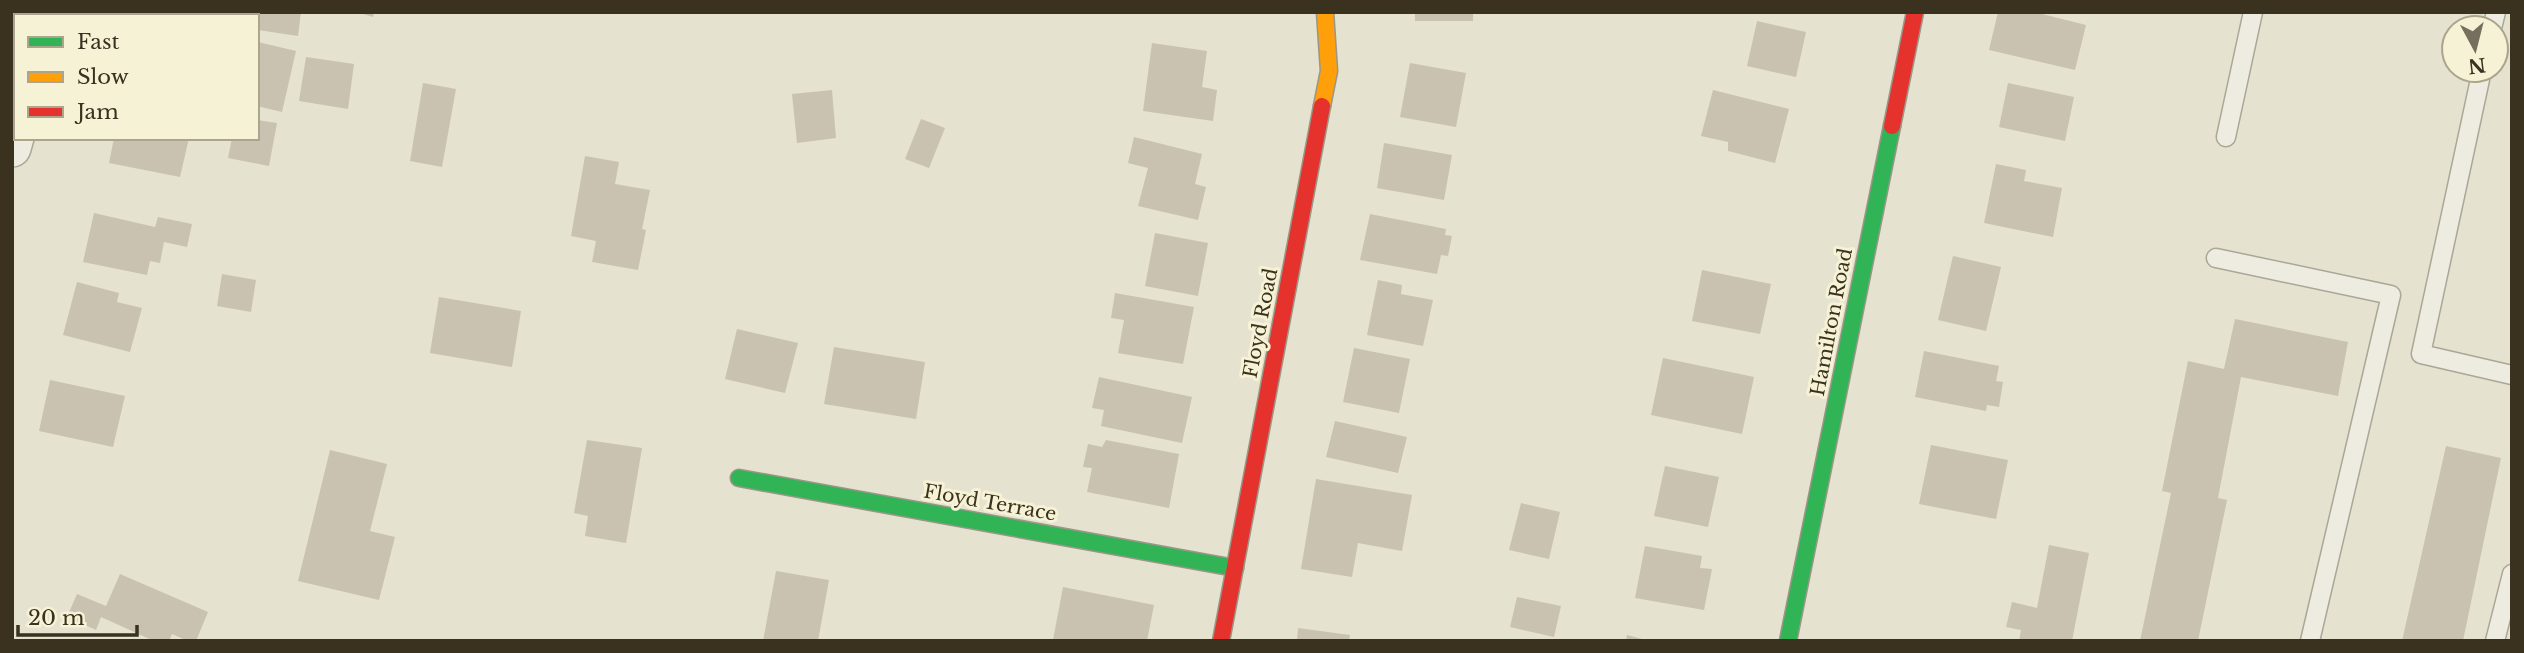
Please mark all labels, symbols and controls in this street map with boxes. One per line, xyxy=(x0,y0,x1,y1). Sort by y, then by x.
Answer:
legend xyxy=(14,14,259,140)
north arrow xyxy=(2440,14,2510,84)
text: Fast xyxy=(77,29,119,55)
text: N xyxy=(2467,53,2487,78)
text: Slow xyxy=(77,64,129,90)
text: Jam xyxy=(74,99,119,125)
street label: Hamilton Road xyxy=(1806,246,1857,398)
street label: Floyd Road xyxy=(1239,266,1282,380)
street label: Floyd Terrace xyxy=(922,480,1058,525)
scale bar xyxy=(18,594,136,638)
text: 20 m xyxy=(28,605,85,631)

